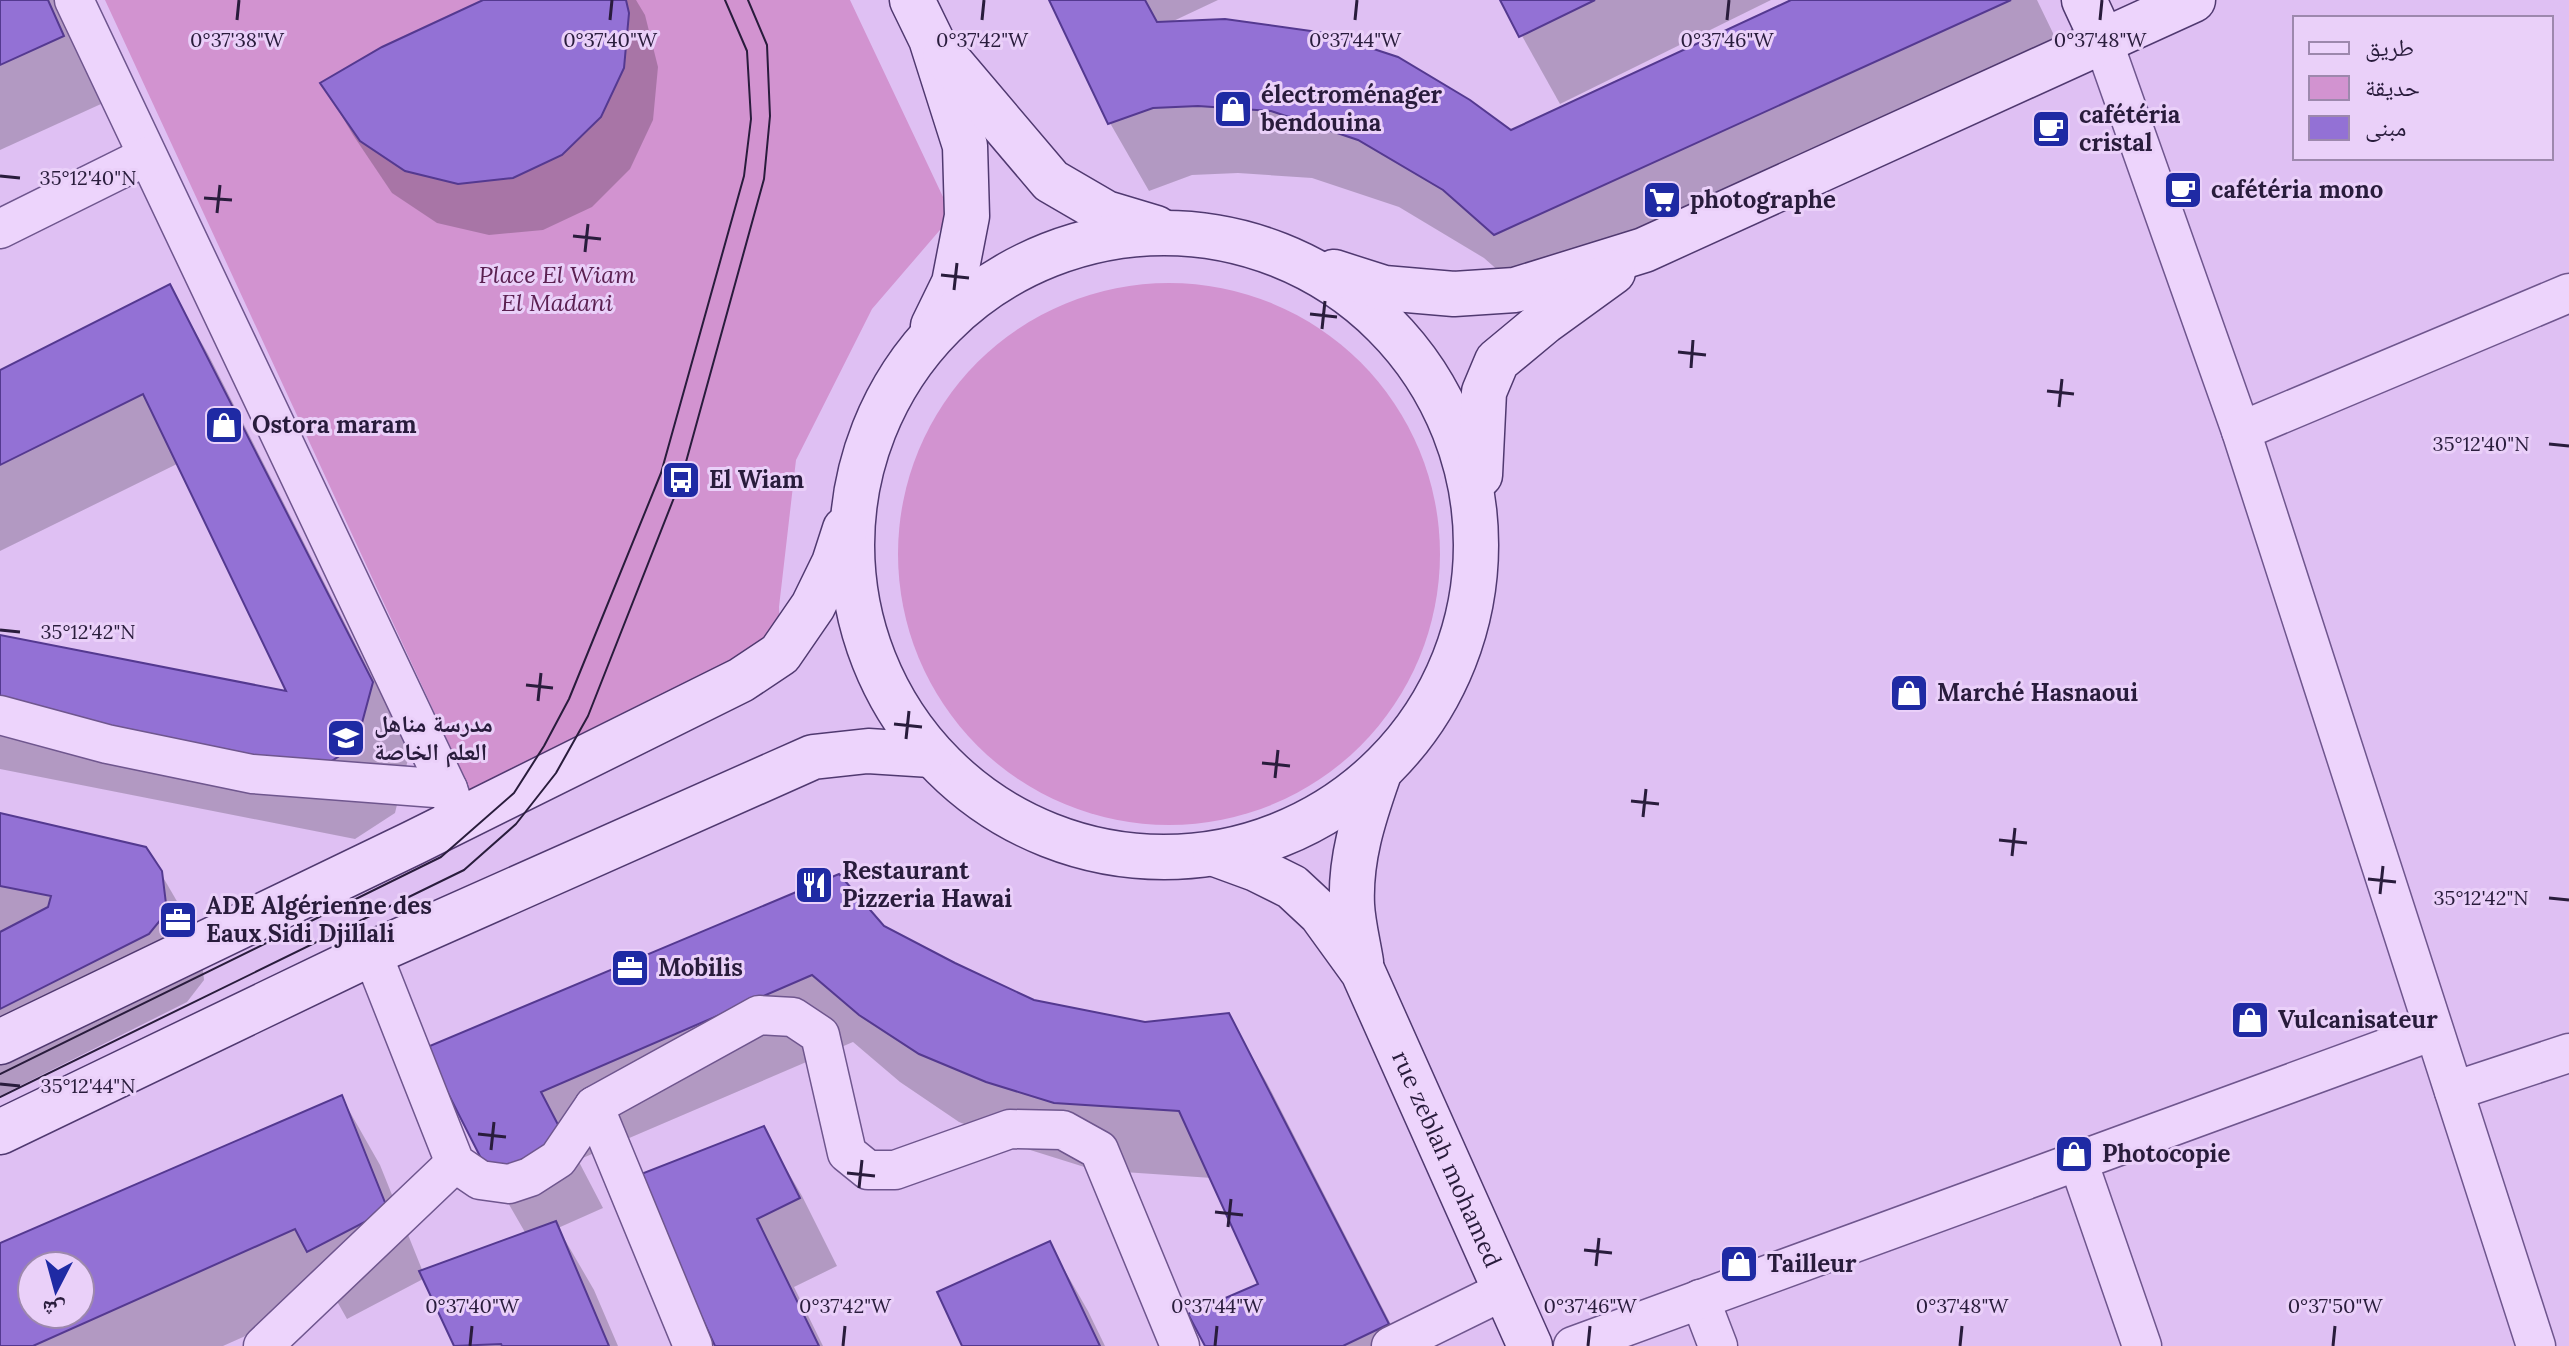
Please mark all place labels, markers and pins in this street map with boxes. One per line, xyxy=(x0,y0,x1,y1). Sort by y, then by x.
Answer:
place label: électroménager bendouina xyxy=(1260,79,1443,138)
shop icon: électroménager bendouina xyxy=(1212,88,1254,130)
place label: cafétéria cristal xyxy=(2079,99,2181,158)
cafe icon: cafétéria cristal xyxy=(2030,108,2072,150)
cafe icon: cafétéria mono xyxy=(2162,169,2204,211)
place label: cafétéria mono xyxy=(2211,174,2383,205)
supermarket icon: photographe xyxy=(1641,179,1683,221)
place label: photographe xyxy=(1690,184,1836,215)
shop icon: Ostora maram xyxy=(203,404,245,446)
place label: Ostora maram xyxy=(252,409,417,440)
bus stop icon: El Wiam xyxy=(660,459,702,501)
place label: El Wiam xyxy=(709,464,804,495)
shop icon: Marché Hasnaoui xyxy=(1888,672,1930,714)
place label: Marché Hasnaoui xyxy=(1937,677,2138,708)
place label: مدرسة مناهل العلم الخاصة xyxy=(374,708,493,768)
school or university icon: مدرسة مناهل العلم الخاصة xyxy=(325,717,367,759)
place label: Restaurant Pizzeria Hawai xyxy=(842,855,1012,914)
restaurant icon: Restaurant Pizzeria Hawai xyxy=(793,864,835,906)
place label: ADE Algérienne des Eaux Sidi Djillali xyxy=(206,890,432,949)
office icon: ADE Algérienne des Eaux Sidi Djillali xyxy=(157,899,199,941)
office icon: Mobilis xyxy=(609,947,651,989)
place label: Mobilis xyxy=(658,952,743,983)
shop icon: Vulcanisateur xyxy=(2229,999,2271,1041)
place label: Vulcanisateur xyxy=(2278,1004,2438,1035)
shop icon: Photocopie xyxy=(2053,1133,2095,1175)
place label: Photocopie xyxy=(2102,1138,2230,1169)
shop icon: Tailleur xyxy=(1718,1243,1760,1285)
place label: Tailleur xyxy=(1767,1248,1857,1279)

